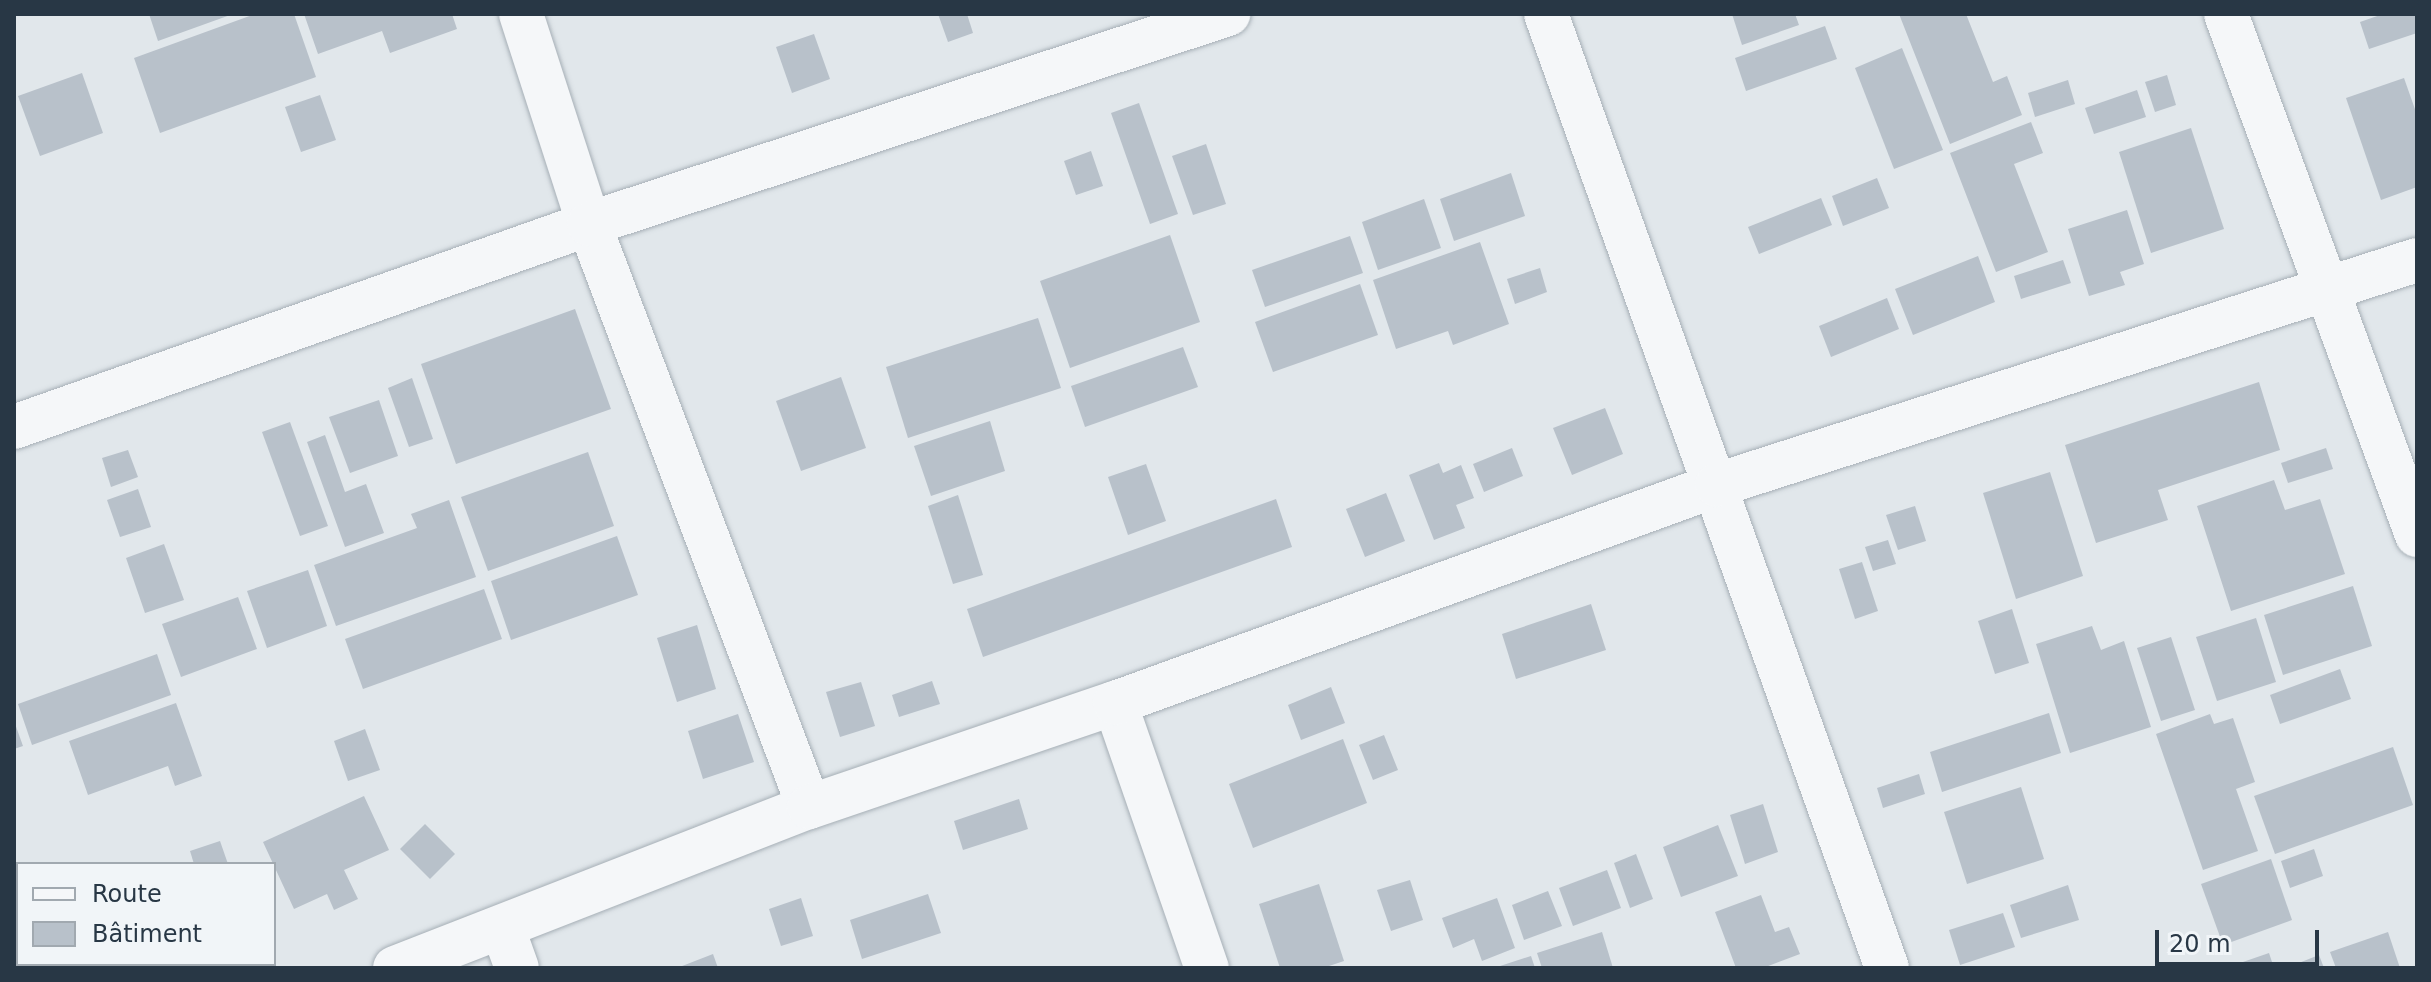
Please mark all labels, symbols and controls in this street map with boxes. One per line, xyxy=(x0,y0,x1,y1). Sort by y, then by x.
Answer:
legend xyxy=(16,862,276,966)
text: Route xyxy=(92,880,162,908)
scale bar xyxy=(2159,914,2323,964)
text: Bâtiment xyxy=(92,920,202,948)
text: 20 m xyxy=(2169,930,2231,958)

